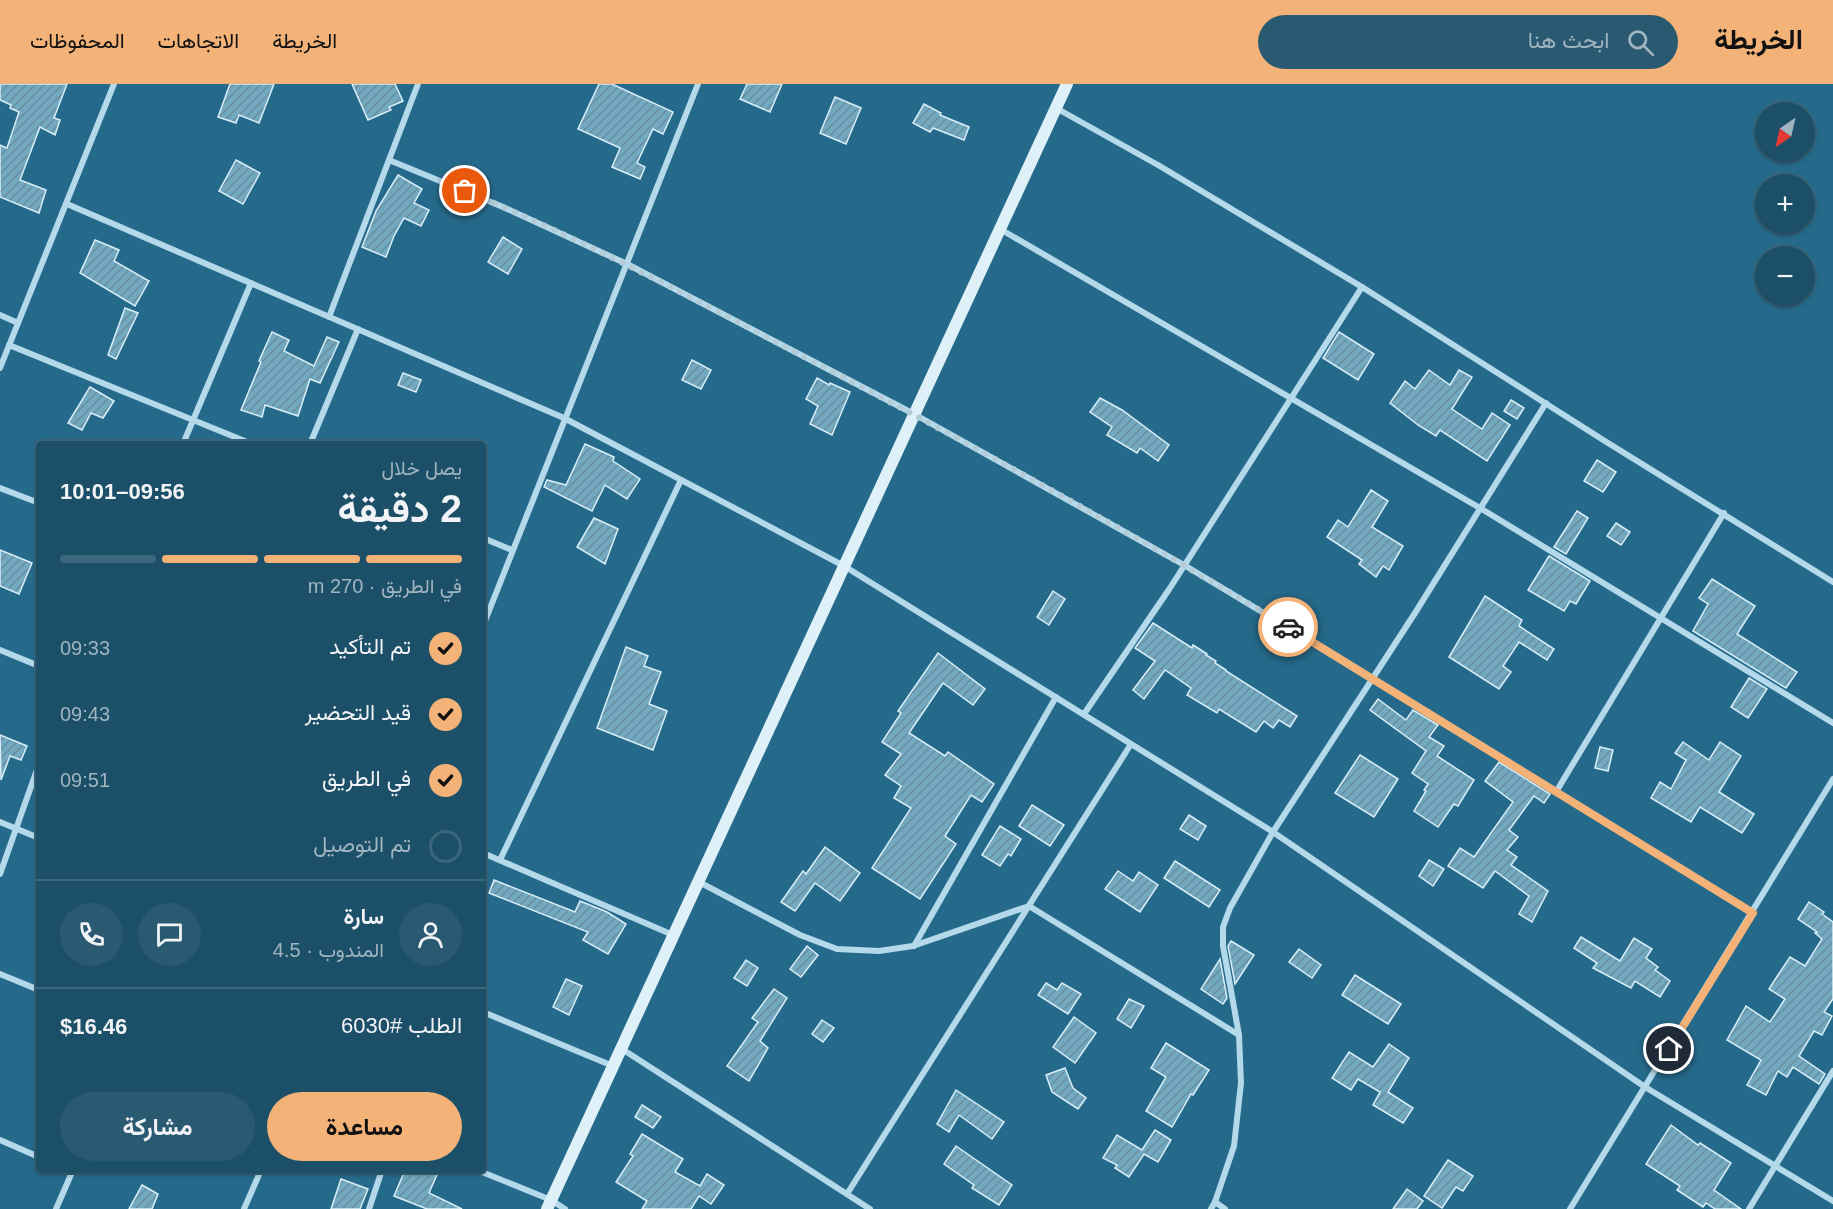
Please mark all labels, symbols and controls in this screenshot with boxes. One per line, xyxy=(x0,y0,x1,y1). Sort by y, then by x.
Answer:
search box xyxy=(1258,15,1678,69)
text: الخريطة xyxy=(1714,24,1803,55)
icon: search xyxy=(1624,26,1657,59)
text: ابحث هنا xyxy=(1528,28,1609,53)
text: المحفوظات xyxy=(30,29,125,52)
text: الاتجاهات xyxy=(158,29,239,52)
text: الخريطة xyxy=(272,29,337,52)
north arrow xyxy=(1755,102,1815,162)
map controls xyxy=(1755,102,1815,306)
pin xyxy=(439,165,490,216)
icon: bag xyxy=(448,174,481,207)
button: + xyxy=(1755,174,1815,234)
button: − xyxy=(1755,246,1815,306)
text: يصل خلال xyxy=(381,457,462,479)
text: 09:56–10:01 xyxy=(60,479,185,504)
text: 2 دقيقة xyxy=(338,487,462,530)
text: في الطريق · 270 m xyxy=(308,575,462,597)
courier xyxy=(1258,597,1318,657)
icon: car xyxy=(1272,611,1305,644)
icon: check xyxy=(429,632,462,665)
text: تم التأكيد xyxy=(329,634,411,659)
text: 09:33 xyxy=(60,637,110,659)
icon: check xyxy=(429,698,462,731)
text: قيد التحضير xyxy=(305,700,411,725)
text: 09:43 xyxy=(60,703,110,725)
icon: check xyxy=(429,764,462,797)
text: في الطريق xyxy=(322,766,411,791)
text: 09:51 xyxy=(60,769,110,791)
text: تم التوصيل xyxy=(313,832,411,857)
button: phone xyxy=(60,903,123,966)
button: chat xyxy=(138,903,201,966)
button: person xyxy=(399,903,462,966)
text: سارة xyxy=(343,904,384,929)
text: المندوب · 4.5 xyxy=(273,939,384,961)
text: الطلب #6030 xyxy=(341,1013,462,1038)
text: $16.46 xyxy=(60,1014,127,1039)
pin xyxy=(1643,1023,1694,1074)
icon: home xyxy=(1652,1032,1685,1065)
button: مشاركة xyxy=(60,1092,255,1161)
button: مساعدة xyxy=(267,1092,462,1161)

